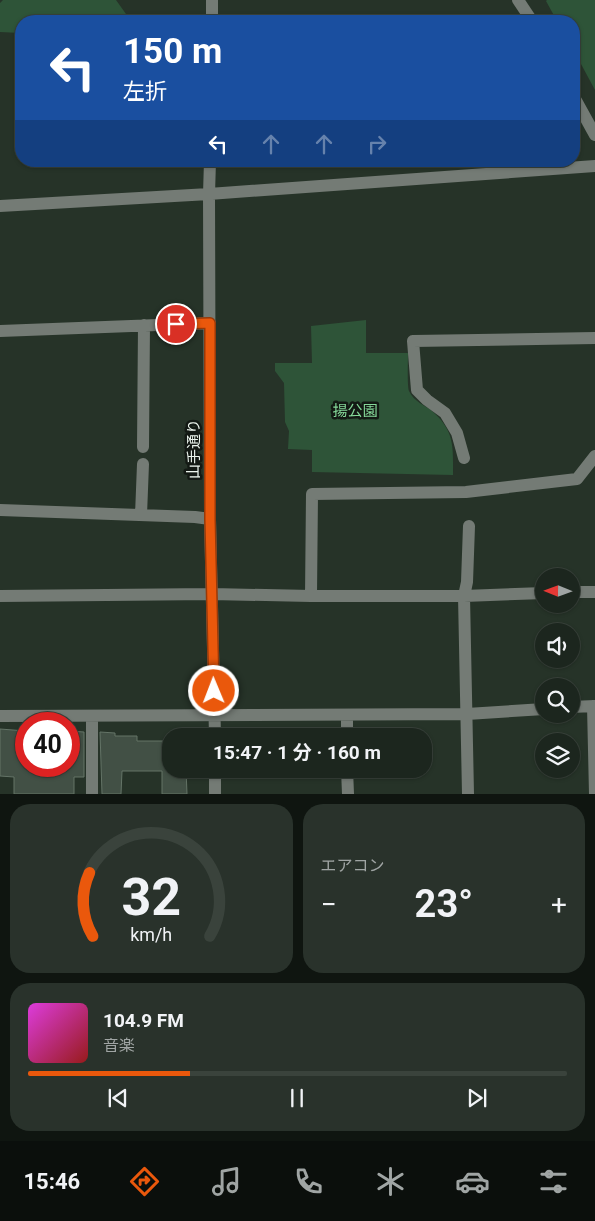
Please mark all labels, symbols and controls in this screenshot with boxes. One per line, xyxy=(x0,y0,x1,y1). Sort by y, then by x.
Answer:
text: 150 m xyxy=(123,31,222,72)
icon: left xyxy=(40,35,105,100)
text: 左折 xyxy=(123,79,167,104)
icon: left xyxy=(204,130,232,158)
icon: ahead xyxy=(257,130,285,158)
icon: ahead xyxy=(310,130,338,158)
icon: right xyxy=(363,130,391,158)
pin xyxy=(155,303,197,345)
icon: arrive xyxy=(162,310,190,338)
park label: 揚公園 xyxy=(332,402,378,420)
street label: 山手通り xyxy=(185,419,203,479)
north arrow xyxy=(535,568,580,612)
map controls xyxy=(535,568,580,778)
button: sound xyxy=(535,623,580,668)
position arrow xyxy=(187,664,239,716)
button: search xyxy=(535,678,580,723)
speed limit sign: 40 xyxy=(15,712,80,777)
button: layers xyxy=(535,733,580,778)
text: 15:47 · 1 分 · 160 m xyxy=(213,741,381,764)
text: エアコン xyxy=(321,856,385,875)
text: 32 xyxy=(121,867,181,928)
text: 23° xyxy=(415,882,473,926)
text: − xyxy=(321,888,337,921)
text: + xyxy=(551,888,567,921)
text: km/h xyxy=(130,924,172,945)
text: 104.9 FM xyxy=(103,1009,184,1032)
text: 音楽 xyxy=(103,1036,135,1055)
icon: previous xyxy=(104,1084,132,1112)
icon: pause xyxy=(283,1084,311,1112)
icon: next xyxy=(463,1084,491,1112)
icon: directions xyxy=(127,1164,162,1199)
icon: music xyxy=(209,1164,244,1199)
icon: phone xyxy=(291,1164,326,1199)
icon: climate xyxy=(373,1164,408,1199)
icon: car xyxy=(455,1164,490,1199)
icon: filters xyxy=(536,1164,571,1199)
text: 15:46 xyxy=(23,1169,80,1194)

